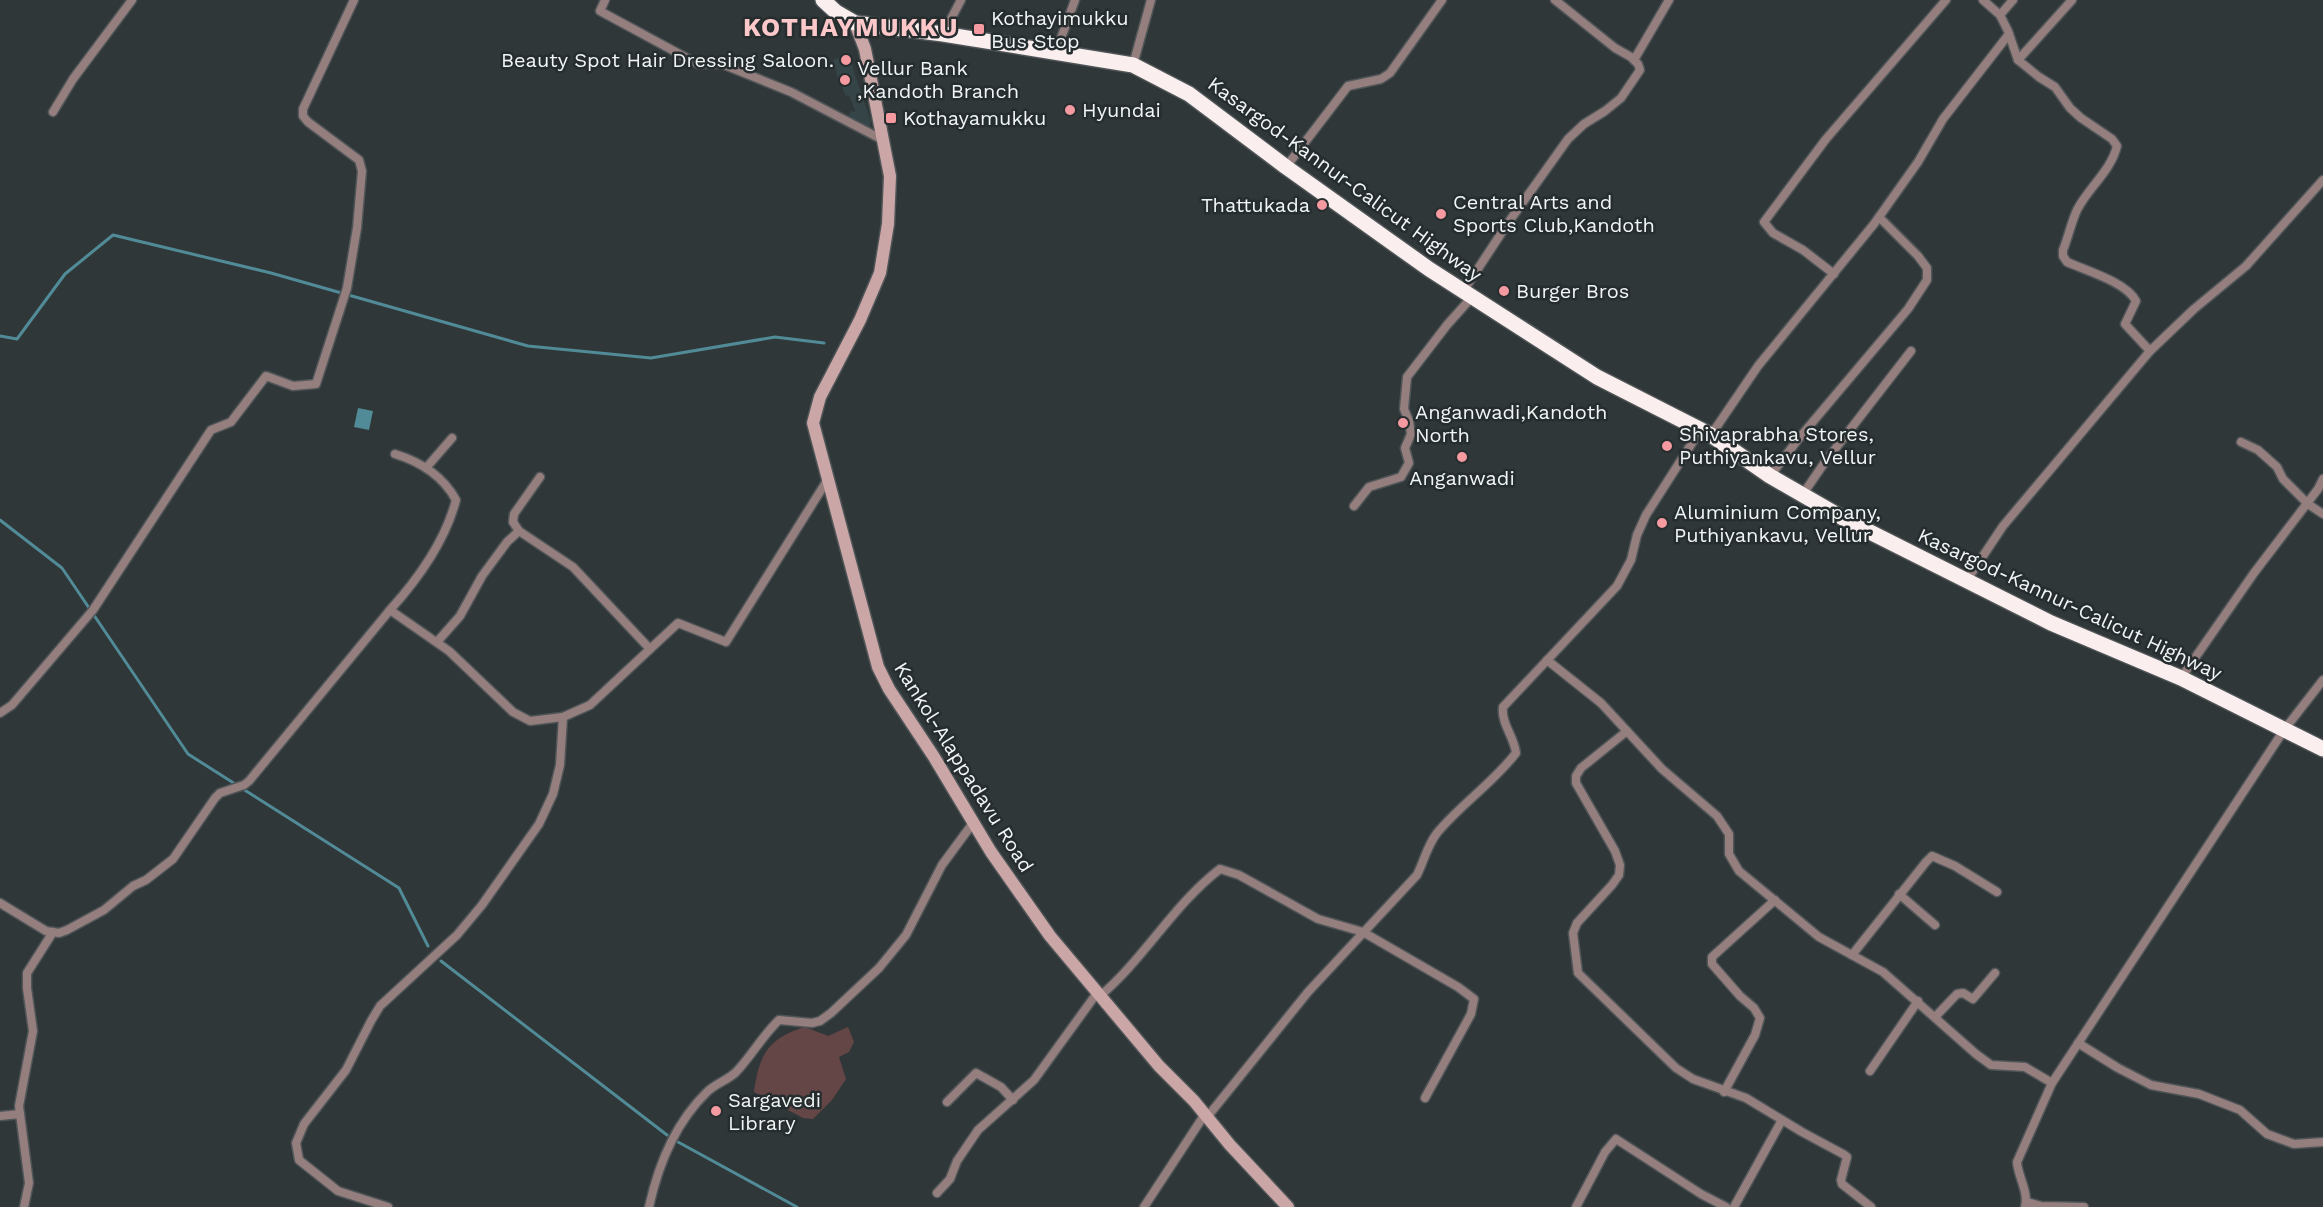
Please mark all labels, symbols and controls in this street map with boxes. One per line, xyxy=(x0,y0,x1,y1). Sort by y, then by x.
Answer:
place label: Kothayimukku Bus Stop xyxy=(991,6,1129,53)
district label: KOTHAYMUKKU xyxy=(743,12,959,42)
marker: Kothayimukku Bus Stop xyxy=(972,22,986,36)
place label: Beauty Spot Hair Dressing Saloon. xyxy=(501,48,834,72)
marker: Beauty Spot Hair Dressing Saloon. xyxy=(839,53,853,67)
place label: Vellur Bank ,Kandoth Branch xyxy=(857,56,1019,103)
street label: Kasargod-Kannur-Calicut Highway xyxy=(1203,71,1487,287)
marker: Vellur Bank ,Kandoth Branch xyxy=(838,73,852,87)
place label: Hyundai xyxy=(1082,98,1161,122)
marker: Hyundai xyxy=(1063,103,1077,117)
place label: Kothayamukku xyxy=(903,106,1046,130)
marker: Kothayamukku xyxy=(884,111,898,125)
place label: Central Arts and Sports Club,Kandoth xyxy=(1453,190,1655,237)
place label: Thattukada xyxy=(1201,193,1310,217)
marker: Thattukada xyxy=(1315,198,1329,212)
marker: Central Arts and Sports Club,Kandoth xyxy=(1434,207,1448,221)
place label: Burger Bros xyxy=(1516,279,1629,303)
marker: Burger Bros xyxy=(1497,284,1511,298)
place label: Anganwadi,Kandoth North xyxy=(1415,400,1607,447)
marker: Anganwadi,Kandoth North xyxy=(1396,416,1410,430)
place label: Shivaprabha Stores, Puthiyankavu, Vellur xyxy=(1679,422,1876,469)
marker: Shivaprabha Stores, Puthiyankavu, Vellur xyxy=(1660,439,1674,453)
marker: Anganwadi xyxy=(1455,450,1469,464)
place label: Anganwadi xyxy=(1409,466,1515,490)
place label: Aluminium Company, Puthiyankavu, Vellur xyxy=(1674,500,1881,547)
marker: Aluminium Company, Puthiyankavu, Vellur xyxy=(1655,516,1669,530)
street label: Kasargod-Kannur-Calicut Highway xyxy=(1914,523,2227,685)
street label: Kankol-Alappadavu Road xyxy=(889,657,1039,877)
place label: Sargavedi Library xyxy=(728,1088,821,1135)
marker: Sargavedi Library xyxy=(709,1104,723,1118)

